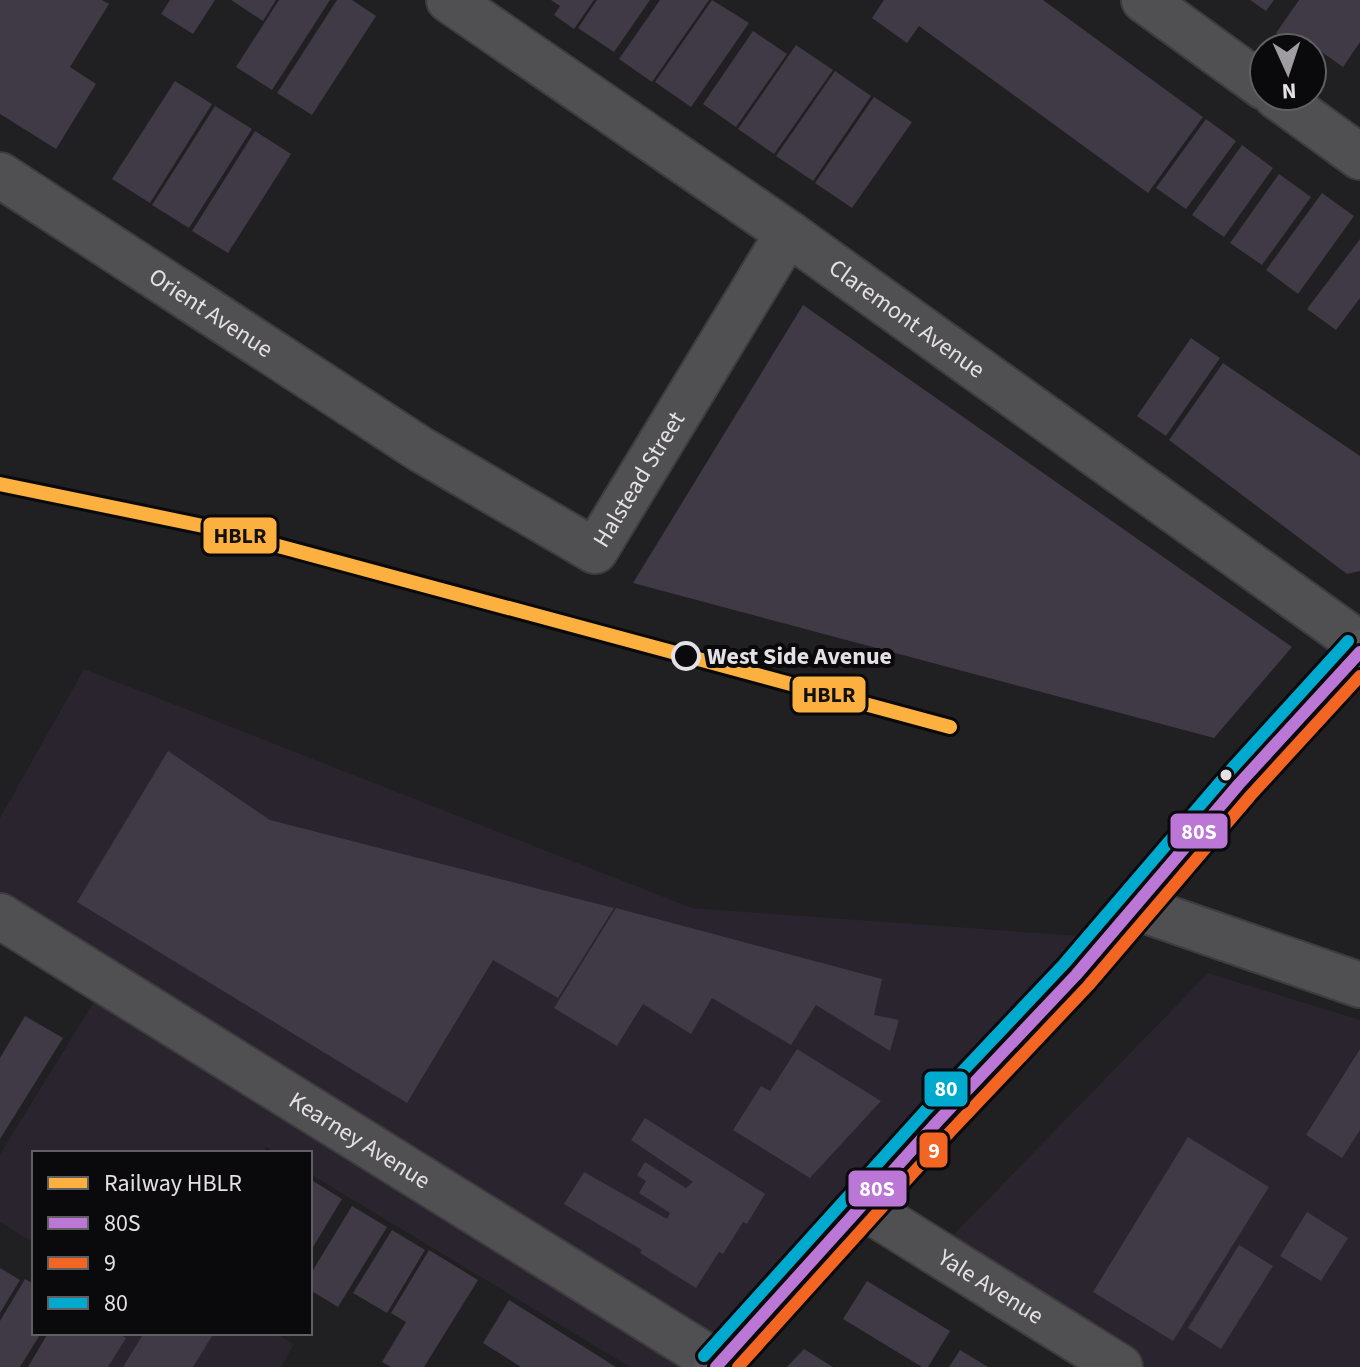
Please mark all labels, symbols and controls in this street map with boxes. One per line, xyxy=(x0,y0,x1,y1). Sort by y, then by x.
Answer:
north arrow xyxy=(1248,32,1328,112)
text: N xyxy=(1281,75,1297,107)
street label: Claremont Avenue xyxy=(821,251,992,387)
street label: Orient Avenue xyxy=(142,260,280,367)
street label: Halstead Street xyxy=(584,405,694,554)
line badge: HBLR xyxy=(202,516,278,555)
text: HBLR xyxy=(213,520,267,552)
place label: West Side Avenue xyxy=(707,639,892,674)
marker: West Side Avenue xyxy=(672,642,700,670)
line badge: HBLR xyxy=(791,675,867,714)
text: HBLR xyxy=(802,679,856,711)
unlabelled marker xyxy=(1218,767,1234,783)
line badge: 80S xyxy=(1169,812,1229,850)
text: 80S xyxy=(1181,816,1217,848)
line badge: 80 xyxy=(923,1070,969,1108)
text: 80 xyxy=(934,1073,958,1105)
street label: Kearney Avenue xyxy=(282,1083,437,1198)
line badge: 9 xyxy=(918,1131,949,1169)
text: 9 xyxy=(928,1135,940,1167)
legend xyxy=(32,1151,312,1335)
text: Railway HBLR xyxy=(104,1166,242,1201)
line badge: 80S xyxy=(847,1169,908,1208)
text: 80S xyxy=(859,1173,895,1205)
text: 80S xyxy=(104,1206,141,1241)
street label: Yale Avenue xyxy=(930,1240,1050,1333)
text: 9 xyxy=(104,1246,116,1281)
text: 80 xyxy=(104,1286,128,1321)

